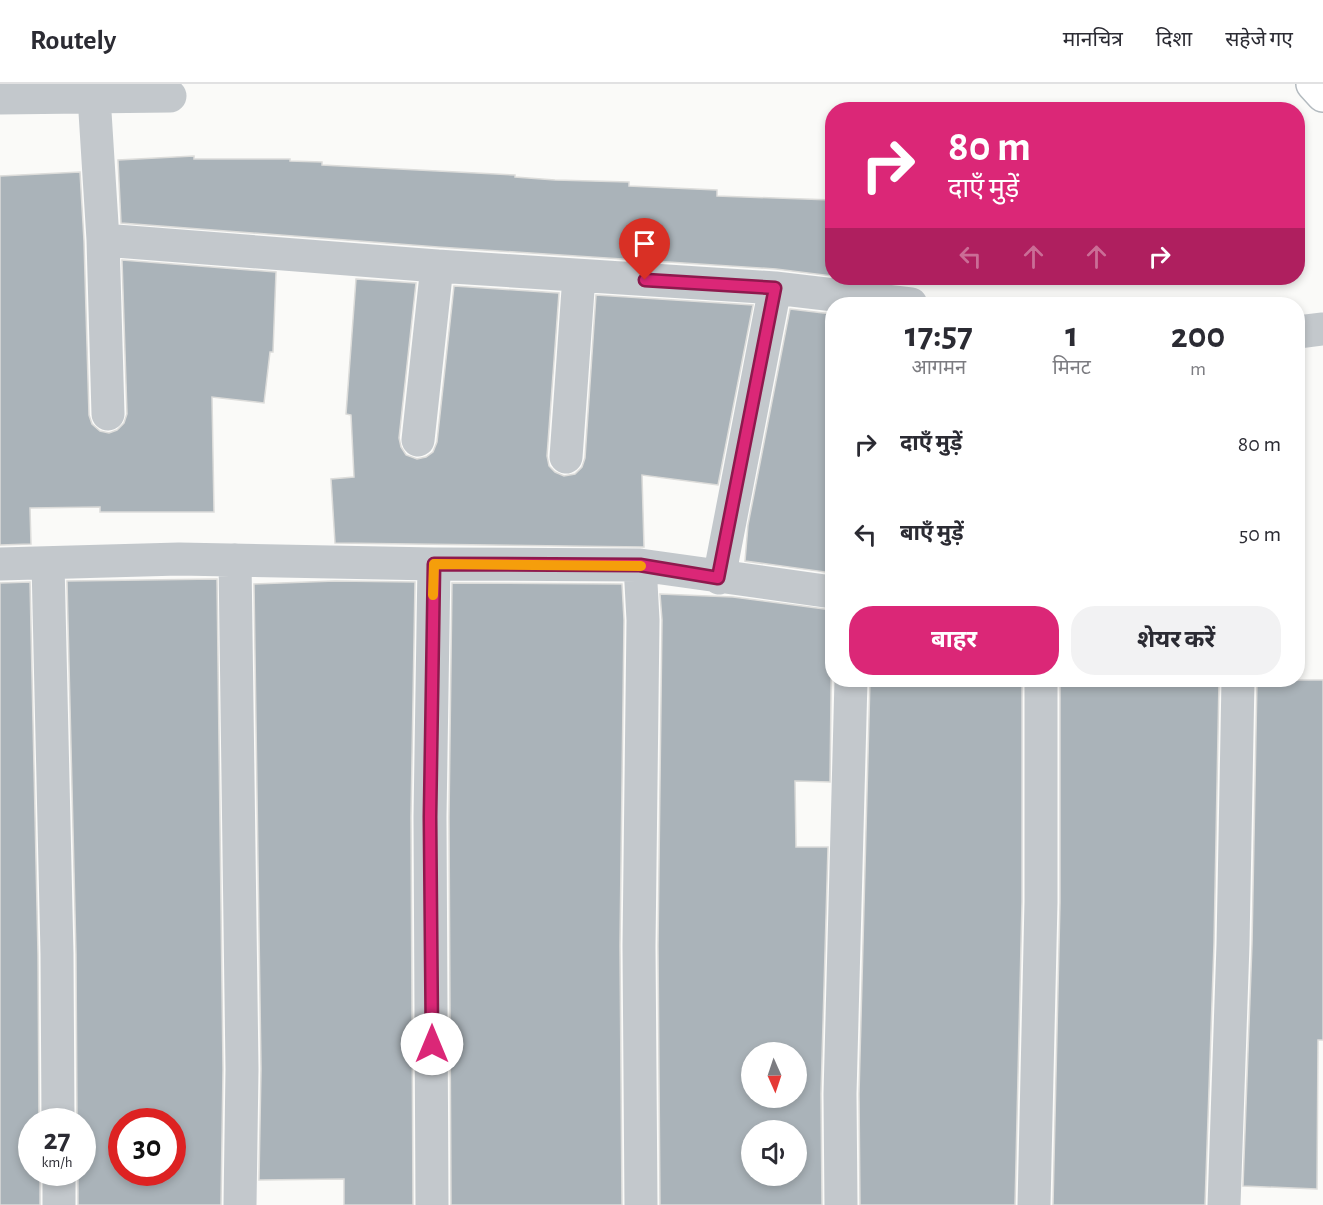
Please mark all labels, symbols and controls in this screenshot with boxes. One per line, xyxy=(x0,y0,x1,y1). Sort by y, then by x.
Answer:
text: Routely xyxy=(30,27,116,55)
text: मानचित्र xyxy=(1063,29,1123,50)
text: दिशा xyxy=(1156,29,1192,50)
text: सहेजे गए xyxy=(1225,29,1293,50)
icon: right xyxy=(849,126,927,204)
text: 80 m xyxy=(948,126,1031,168)
text: दाएँ मुड़ें xyxy=(948,175,1019,202)
pin xyxy=(619,218,670,280)
icon: arrive xyxy=(628,227,661,260)
icon: left xyxy=(954,240,987,273)
icon: ahead xyxy=(1017,240,1050,273)
icon: ahead xyxy=(1080,240,1113,273)
icon: right xyxy=(1143,240,1176,273)
text: 17:57 xyxy=(905,317,973,353)
text: 1 xyxy=(1065,317,1078,353)
text: 200 xyxy=(1171,318,1225,354)
text: आगमन xyxy=(911,358,966,378)
text: मिनट xyxy=(1053,358,1091,378)
text: m xyxy=(1190,359,1206,379)
icon: right xyxy=(849,428,882,461)
text: दाएँ मुड़ें xyxy=(900,432,962,454)
text: 80 m xyxy=(1238,433,1281,455)
icon: left xyxy=(849,518,882,551)
text: बाएँ मुड़ें xyxy=(900,522,964,544)
text: 50 m xyxy=(1239,523,1281,545)
button: बाहर xyxy=(849,606,1059,675)
button: शेयर करें xyxy=(1071,606,1281,675)
position arrow xyxy=(400,1012,464,1076)
north arrow xyxy=(741,1042,807,1108)
map controls xyxy=(741,1042,807,1186)
speed limit sign: 30 xyxy=(108,1108,186,1186)
button: sound xyxy=(741,1120,807,1186)
text: 27 xyxy=(43,1125,71,1155)
text: km/h xyxy=(42,1155,72,1170)

